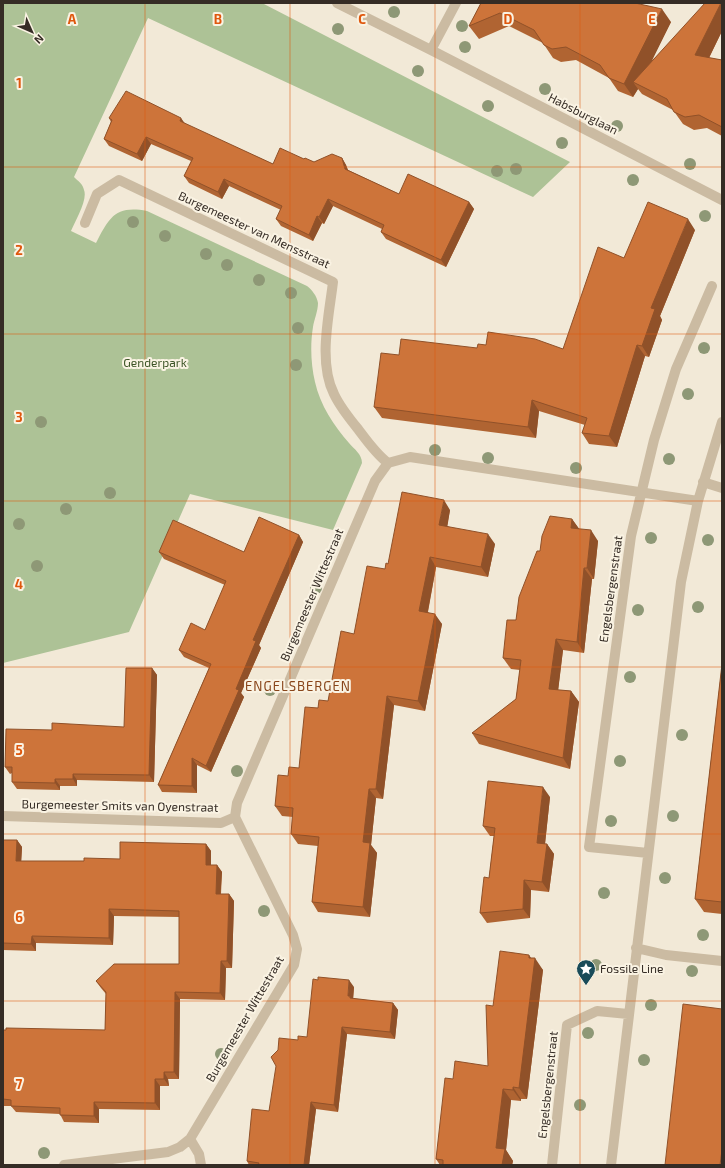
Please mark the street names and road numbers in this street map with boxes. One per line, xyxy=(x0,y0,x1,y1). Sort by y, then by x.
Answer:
street label: Habsburglaan xyxy=(546,90,621,137)
street label: Burgemeester van Mensstraat xyxy=(177,188,333,271)
street label: Burgemeester Wittestraat xyxy=(277,526,346,663)
street label: Engelsbergenstraat xyxy=(596,534,625,643)
street label: Burgemeester Smits van Oyenstraat xyxy=(22,796,219,814)
street label: Burgemeester Wittestraat xyxy=(202,953,286,1084)
street label: Engelsbergenstraat xyxy=(534,1030,560,1139)

